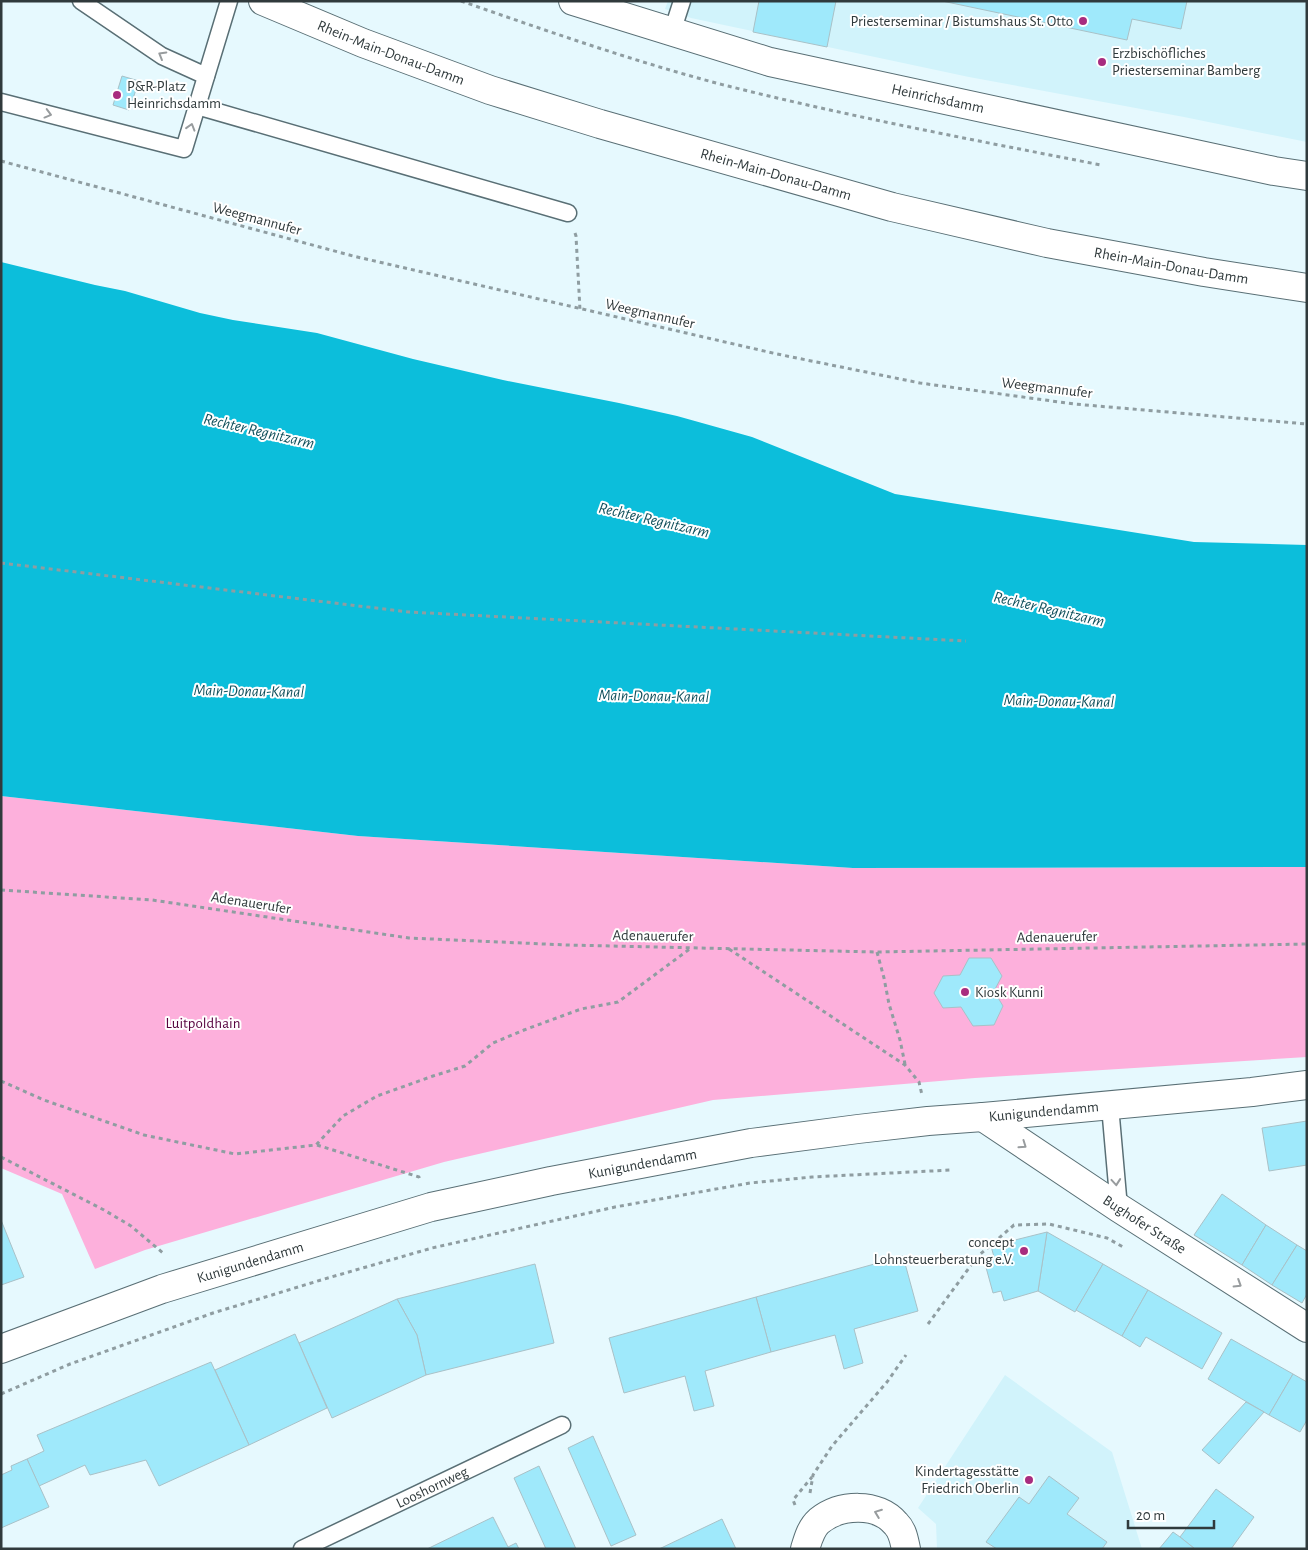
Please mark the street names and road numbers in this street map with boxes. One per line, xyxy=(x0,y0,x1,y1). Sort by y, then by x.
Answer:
street label: Rhein-Main-Donau-Damm xyxy=(315,17,467,87)
street label: Heinrichsdamm xyxy=(890,81,986,116)
street label: Rhein-Main-Donau-Damm xyxy=(699,145,853,203)
street label: Weegmannufer xyxy=(211,200,303,238)
street label: Rhein-Main-Donau-Damm xyxy=(1093,244,1249,286)
street label: Weegmannufer xyxy=(604,296,696,332)
street label: Weegmannufer xyxy=(1001,375,1093,401)
street label: Adenauerufer xyxy=(210,889,292,917)
street label: Adenauerufer xyxy=(613,928,694,944)
street label: Adenauerufer xyxy=(1017,929,1098,945)
street label: Kunigundendamm xyxy=(988,1099,1099,1124)
street label: Kunigundendamm xyxy=(587,1146,698,1181)
street label: Bughofer Straße xyxy=(1100,1192,1189,1256)
street label: Kunigundendamm xyxy=(195,1239,305,1285)
street label: Looshornweg xyxy=(394,1463,471,1511)

